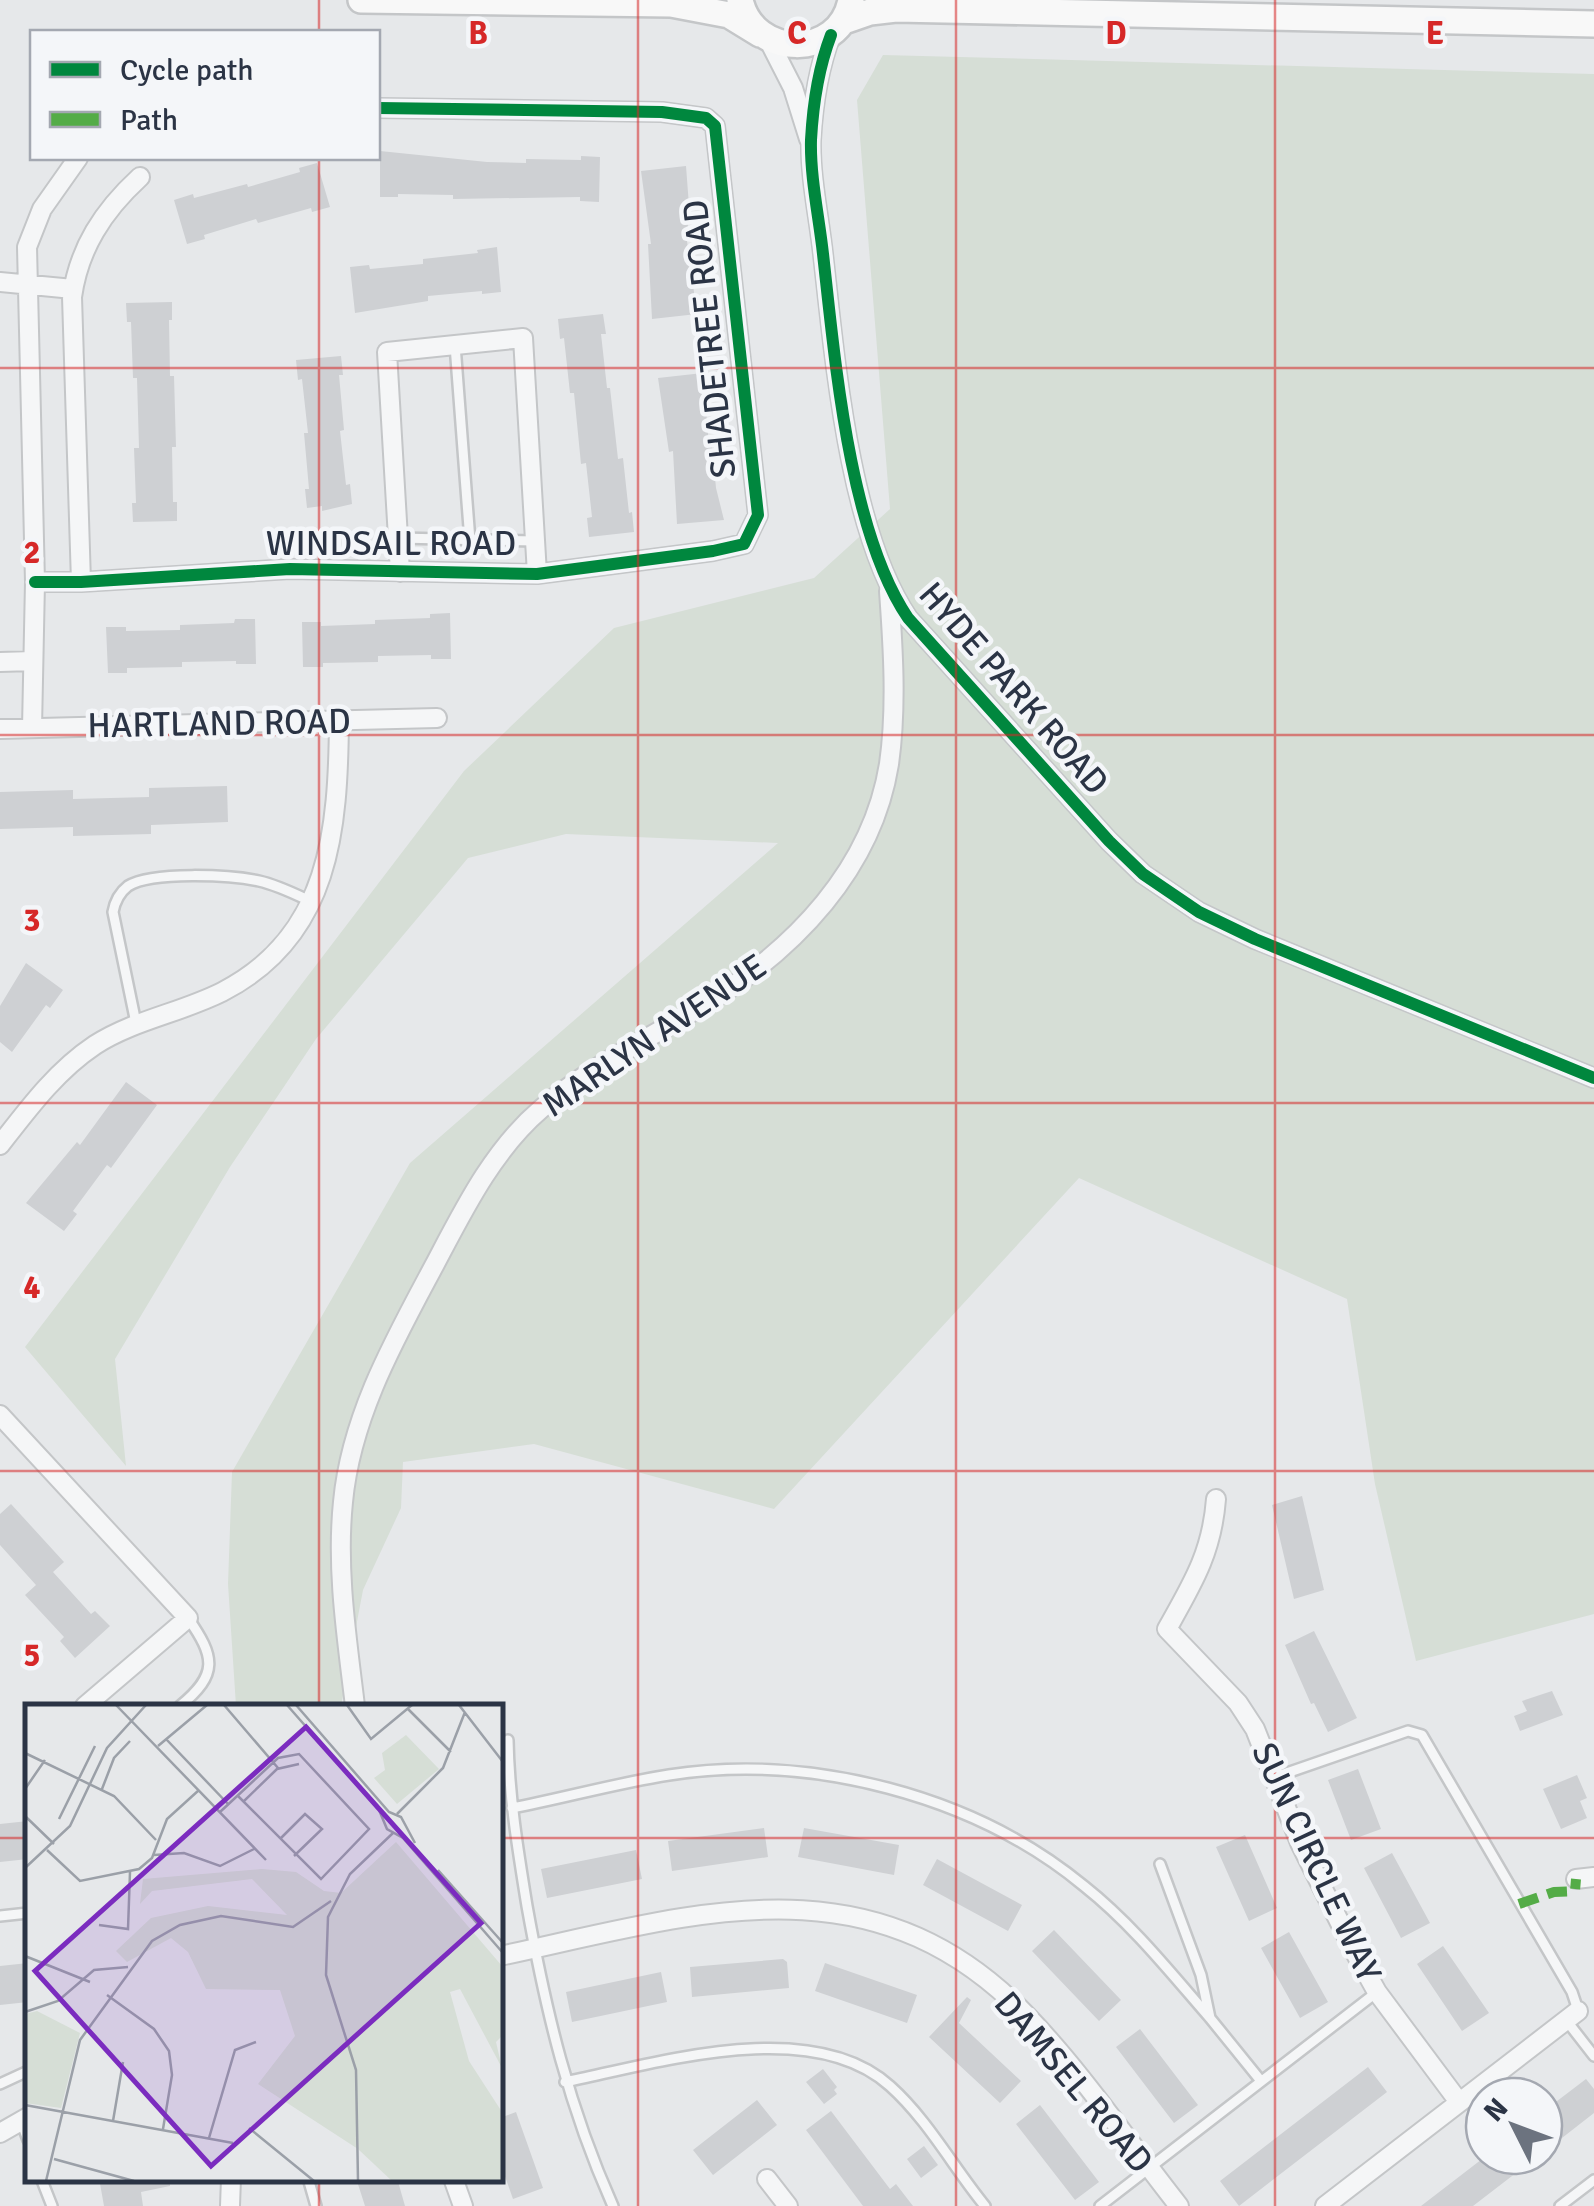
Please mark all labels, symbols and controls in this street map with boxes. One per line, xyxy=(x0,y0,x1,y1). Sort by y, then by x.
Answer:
text: B xyxy=(468,14,488,53)
text: C xyxy=(787,14,807,53)
text: D xyxy=(1105,14,1127,53)
text: E xyxy=(1426,14,1444,53)
legend xyxy=(30,30,380,160)
text: Cycle path xyxy=(120,52,254,89)
text: Path xyxy=(120,102,178,139)
street label: SHADETREE ROAD xyxy=(673,198,745,480)
street label: WINDSAIL ROAD xyxy=(266,522,516,565)
text: 2 xyxy=(23,533,41,572)
street label: HYDE PARK ROAD xyxy=(910,573,1118,803)
street label: HARTLAND ROAD xyxy=(87,700,351,747)
text: 3 xyxy=(23,901,41,940)
street label: MARLYN AVENUE xyxy=(534,945,775,1126)
text: 4 xyxy=(23,1268,41,1307)
text: 5 xyxy=(23,1636,41,1675)
inset map xyxy=(25,1704,502,2181)
street label: SUN CIRCLE WAY xyxy=(1242,1736,1391,1989)
street label: DAMSEL ROAD xyxy=(985,1983,1162,2182)
north arrow xyxy=(1464,2076,1564,2176)
text: N xyxy=(1477,2091,1515,2129)

